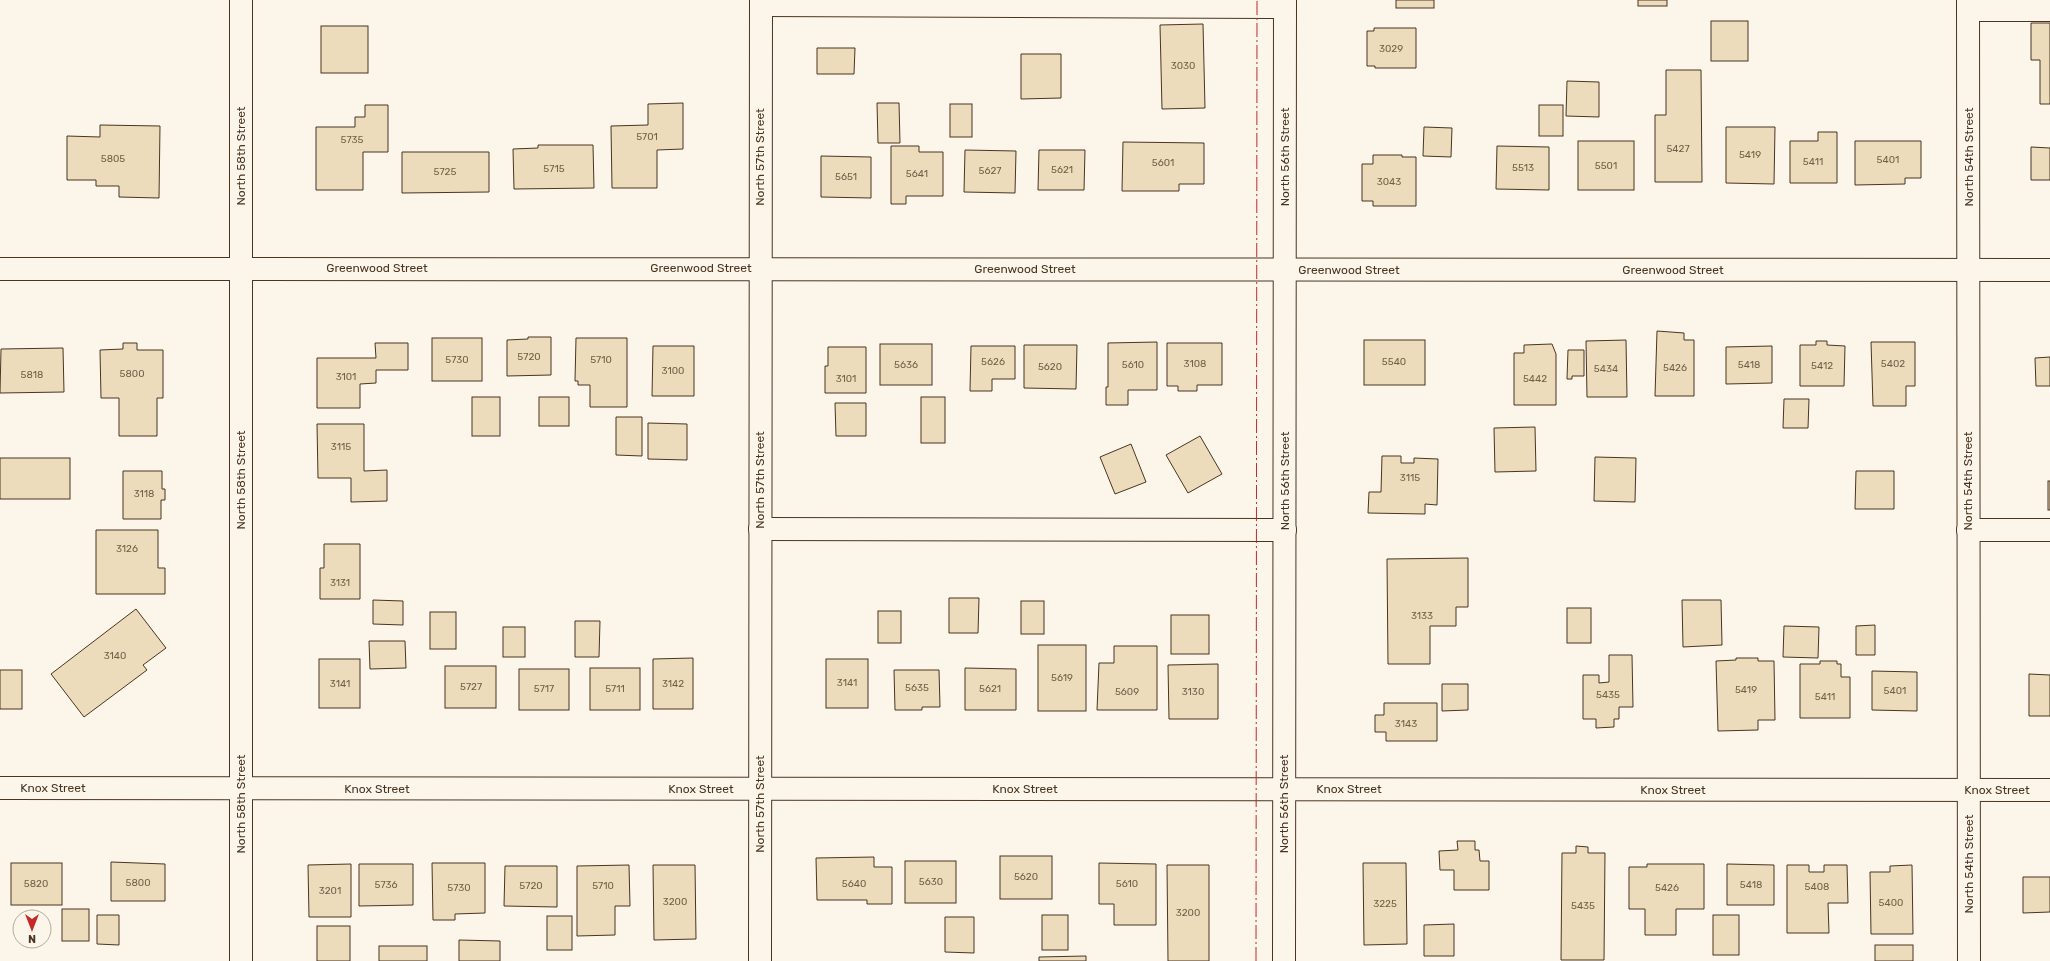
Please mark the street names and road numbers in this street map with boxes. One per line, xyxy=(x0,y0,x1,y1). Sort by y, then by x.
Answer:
street label: North 58th Street xyxy=(234,106,248,206)
street label: North 56th Street xyxy=(1278,107,1292,206)
street label: North 54th Street xyxy=(1962,107,1976,206)
street label: North 57th Street xyxy=(753,108,767,206)
street label: Greenwood Street xyxy=(326,261,428,275)
street label: Greenwood Street xyxy=(650,261,752,275)
street label: Greenwood Street xyxy=(974,262,1076,276)
street label: Greenwood Street xyxy=(1298,263,1400,277)
street label: Greenwood Street xyxy=(1622,263,1724,277)
street label: North 58th Street xyxy=(234,430,248,530)
street label: North 57th Street xyxy=(753,431,767,529)
street label: North 56th Street xyxy=(1278,431,1292,530)
street label: North 54th Street xyxy=(1961,431,1975,530)
street label: North 58th Street xyxy=(234,754,248,854)
street label: North 56th Street xyxy=(1277,754,1291,853)
street label: North 57th Street xyxy=(753,755,767,853)
street label: Knox Street xyxy=(20,781,86,795)
street label: Knox Street xyxy=(344,782,410,796)
street label: Knox Street xyxy=(668,782,734,796)
street label: Knox Street xyxy=(992,782,1058,796)
street label: Knox Street xyxy=(1316,782,1382,796)
street label: Knox Street xyxy=(1640,783,1706,797)
street label: Knox Street xyxy=(1964,783,2030,797)
street label: North 54th Street xyxy=(1962,814,1976,913)

